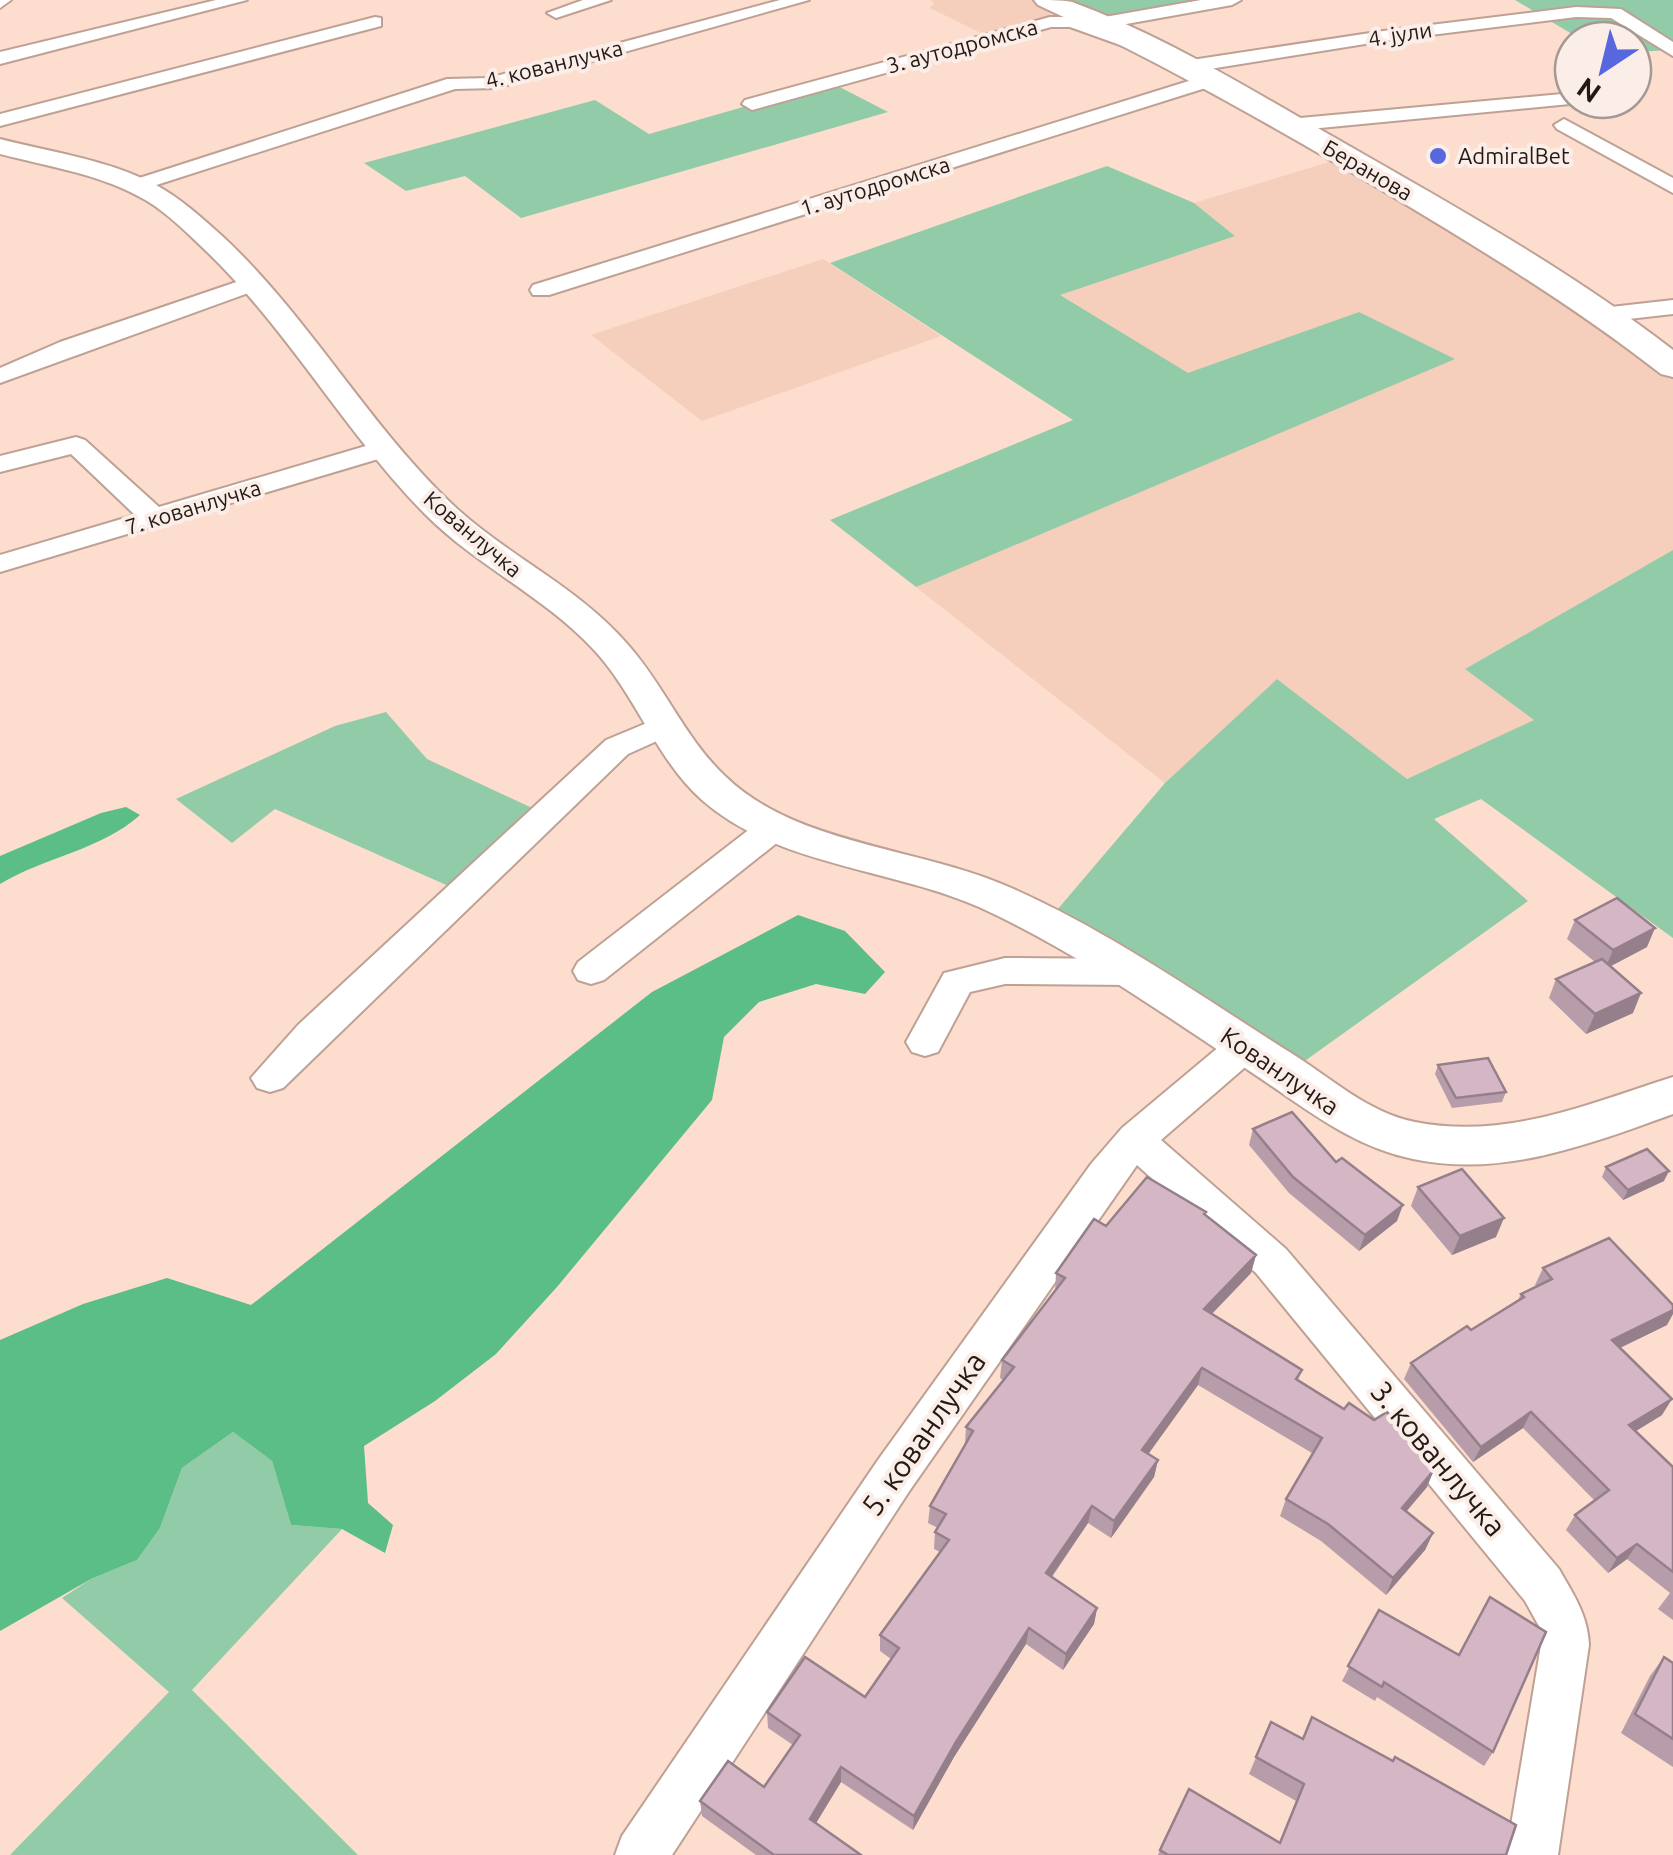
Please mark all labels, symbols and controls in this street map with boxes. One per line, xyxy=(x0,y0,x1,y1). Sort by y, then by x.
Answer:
street label: 3. аутодромска xyxy=(884,13,1040,78)
street label: 4. јули xyxy=(1366,16,1434,51)
north arrow xyxy=(1553,20,1653,120)
street label: 4. кованлучка xyxy=(483,34,625,93)
text: N xyxy=(1571,72,1606,110)
street label: Беранова xyxy=(1319,134,1417,205)
place label: AdmiralBet xyxy=(1458,143,1570,168)
marker: AdmiralBet xyxy=(1427,145,1449,167)
street label: 1. аутодромска xyxy=(797,151,953,220)
street label: 7. кованлучка xyxy=(122,474,264,539)
street label: Кованлучка xyxy=(419,485,527,582)
street label: Кованлучка xyxy=(1216,1021,1344,1121)
street label: 5. кованлучка xyxy=(854,1345,992,1522)
street label: 3. кованлучка xyxy=(1364,1374,1513,1543)

